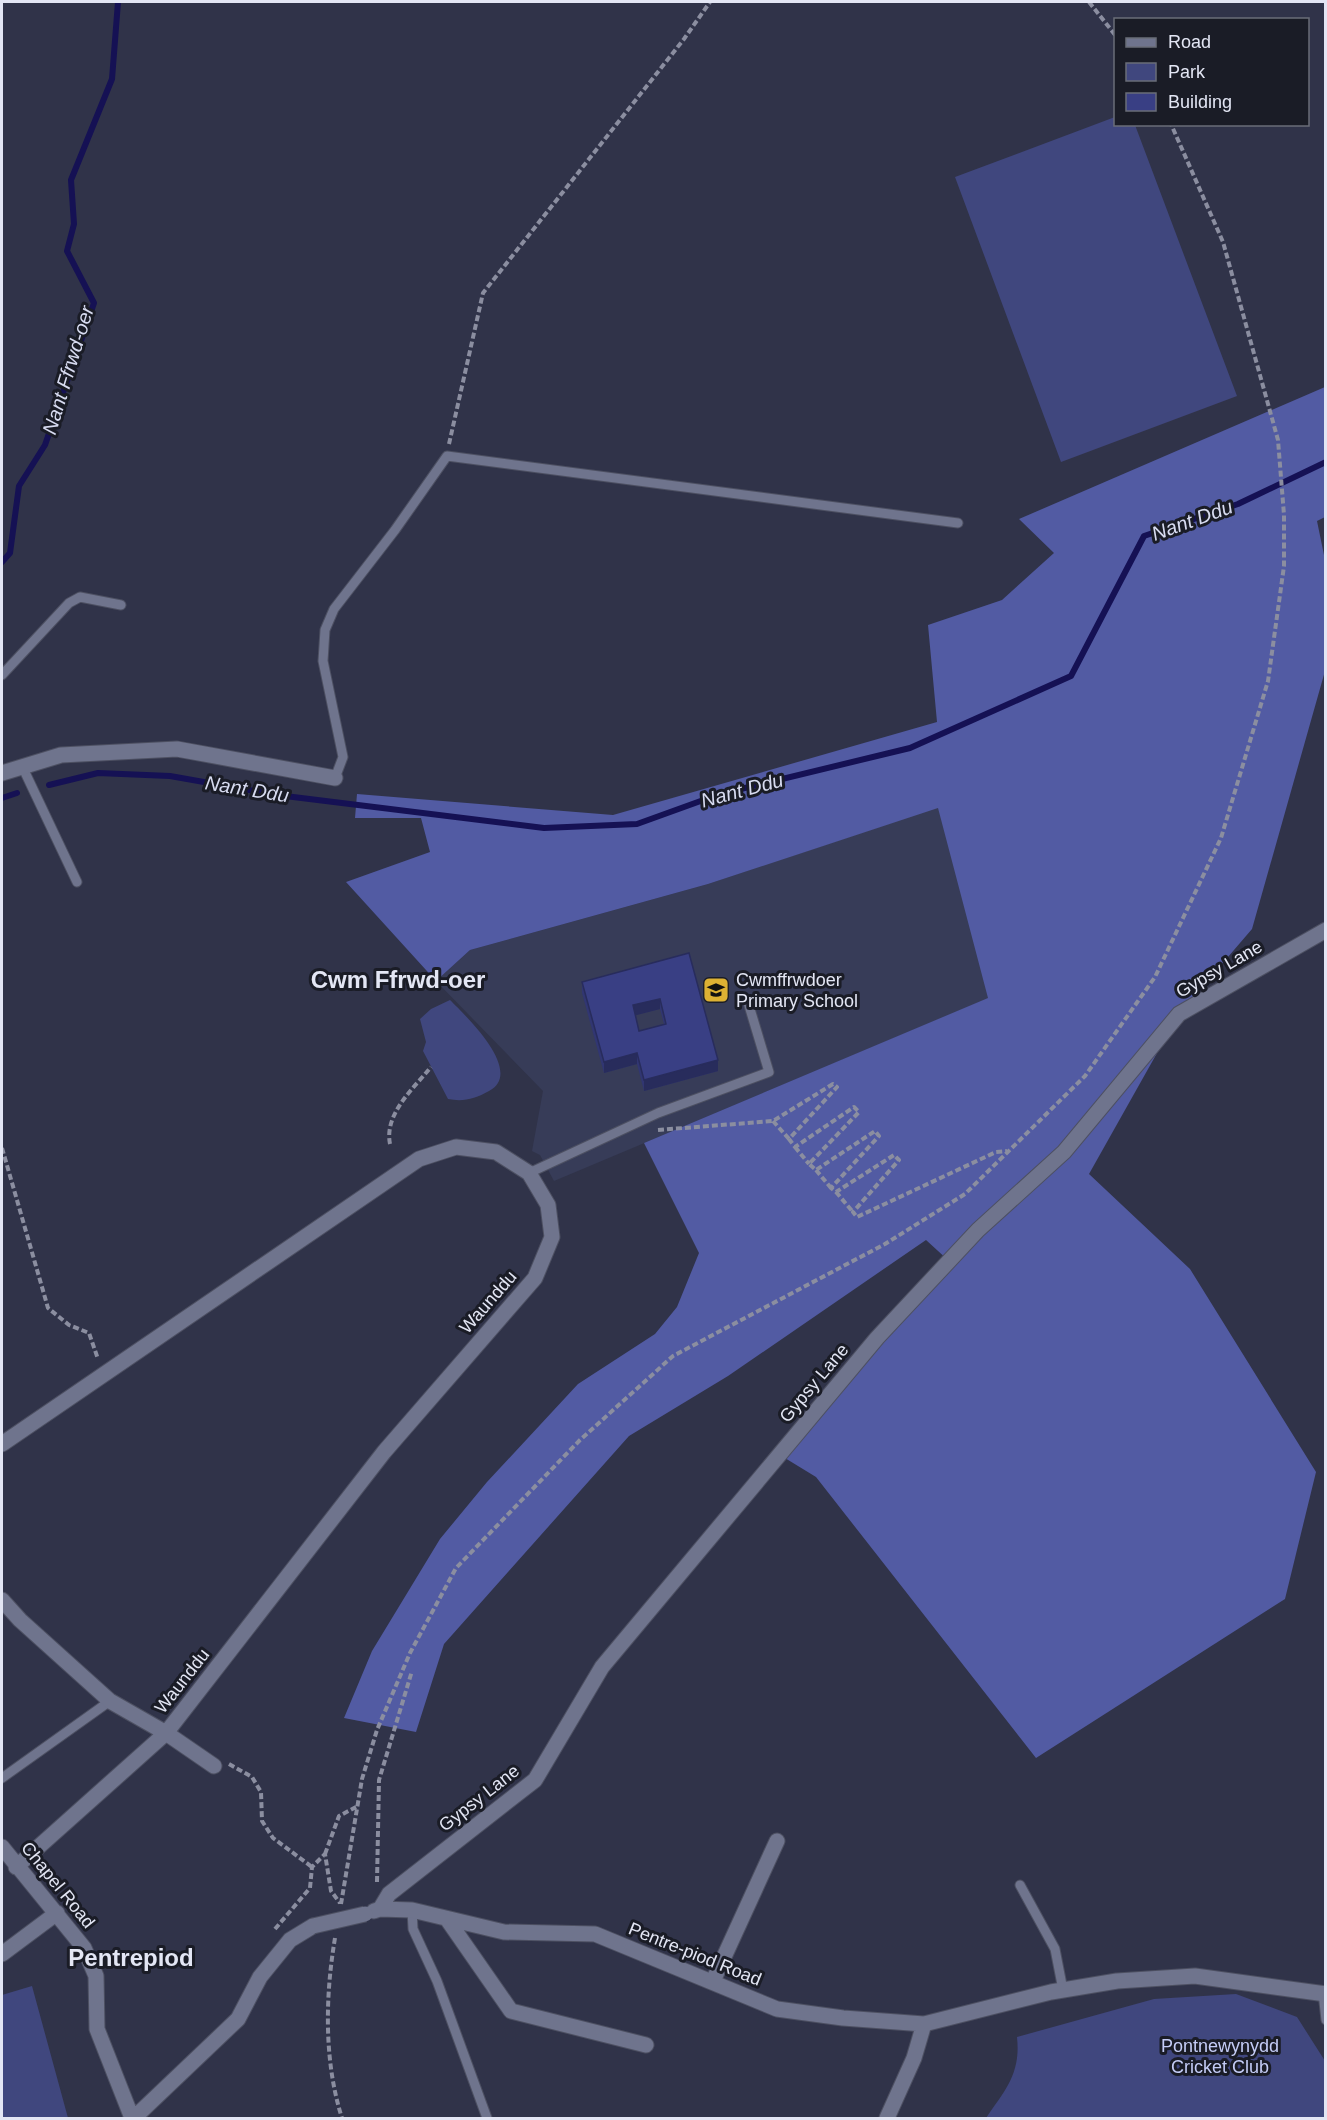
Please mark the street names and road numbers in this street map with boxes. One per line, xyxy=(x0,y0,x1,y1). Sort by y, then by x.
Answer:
street label: Gypsy Lane xyxy=(1172,936,1266,1002)
street label: Waunddu xyxy=(455,1267,521,1337)
street label: Gypsy Lane xyxy=(775,1340,853,1426)
street label: Waunddu xyxy=(151,1645,213,1717)
street label: Gypsy Lane xyxy=(435,1761,523,1835)
street label: Chapel Road xyxy=(17,1838,99,1932)
street label: Pentre-piod Road xyxy=(626,1918,764,1990)

